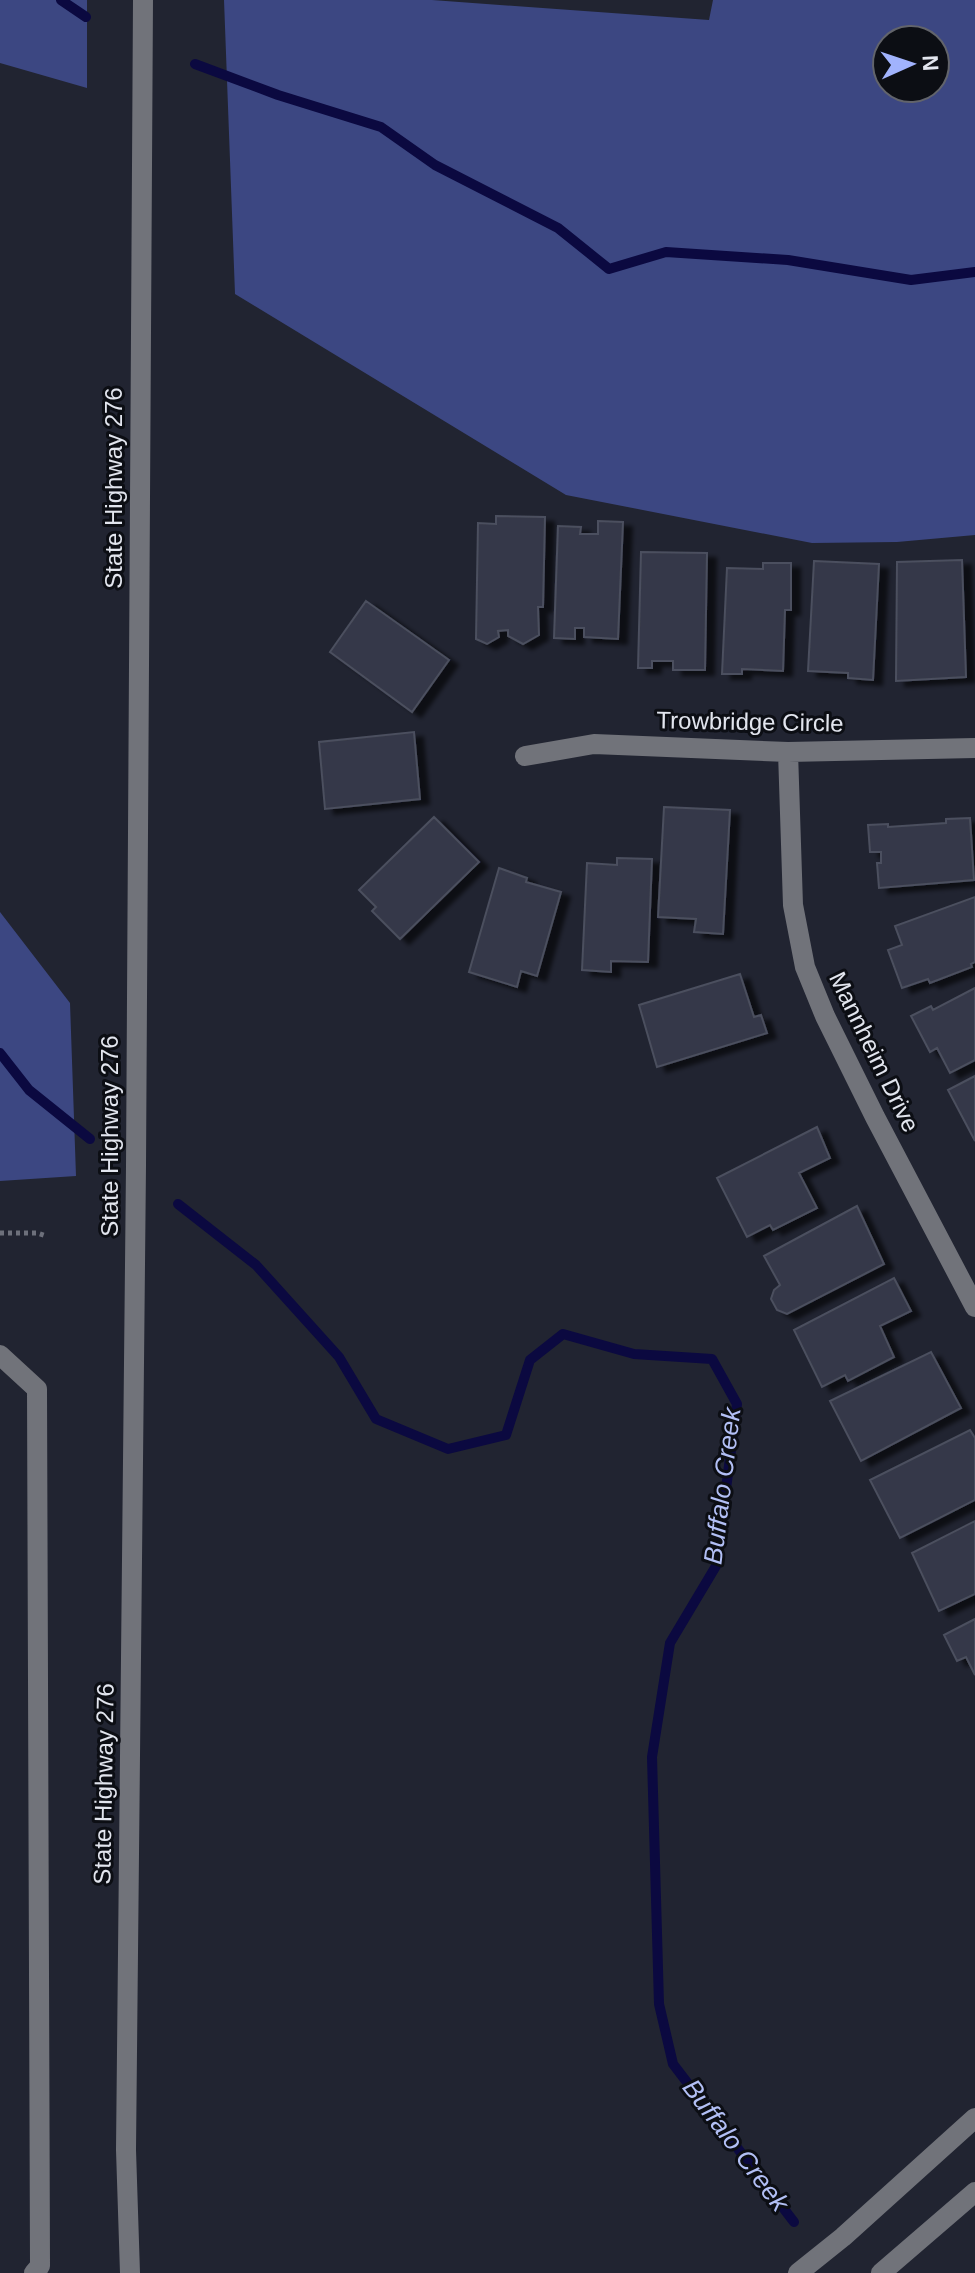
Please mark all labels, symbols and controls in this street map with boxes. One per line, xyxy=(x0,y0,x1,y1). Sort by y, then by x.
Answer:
north arrow xyxy=(871,24,951,104)
text: N xyxy=(918,54,943,72)
street label: State Highway 276 xyxy=(100,387,127,589)
street label: Trowbridge Circle xyxy=(656,706,844,737)
street label: Mannheim Drive xyxy=(824,967,925,1136)
street label: State Highway 276 xyxy=(96,1035,123,1237)
water label: Buffalo Creek xyxy=(698,1404,747,1566)
street label: State Highway 276 xyxy=(88,1683,119,1885)
water label: Buffalo Creek xyxy=(677,2073,797,2219)

